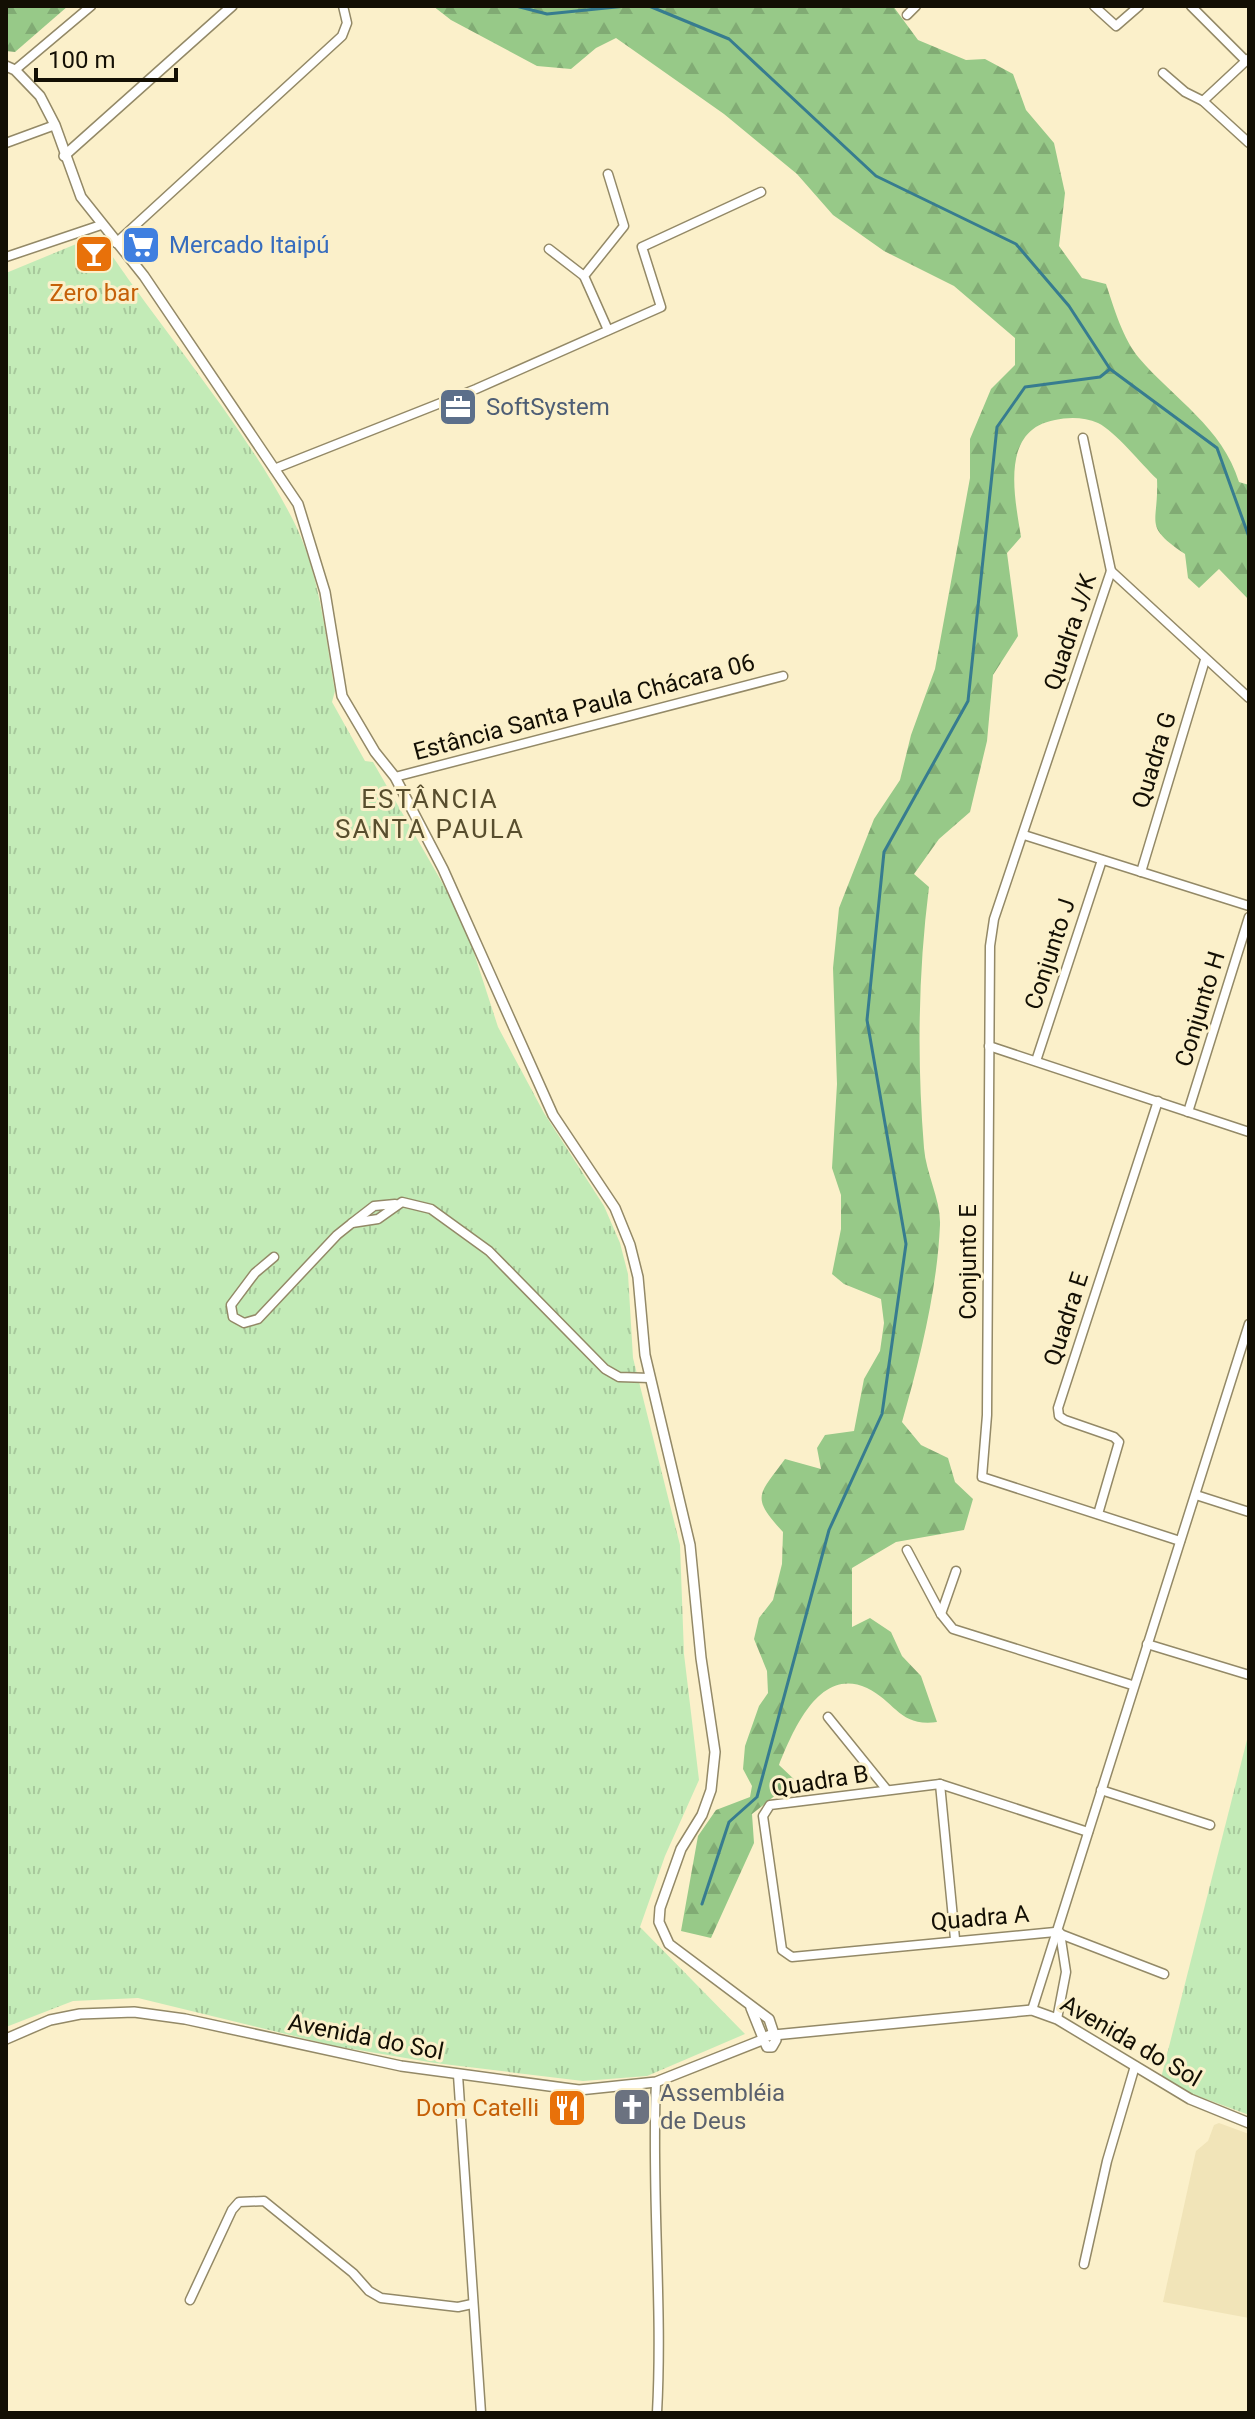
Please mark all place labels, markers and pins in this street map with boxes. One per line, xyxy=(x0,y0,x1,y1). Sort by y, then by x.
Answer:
supermarket icon: Mercado Itaipú xyxy=(120,224,162,266)
place label: Mercado Itaipú xyxy=(169,231,329,259)
bar icon: Zero bar xyxy=(73,233,115,275)
place label: Zero bar xyxy=(49,279,139,307)
office icon: SoftSystem xyxy=(437,386,479,428)
place label: SoftSystem xyxy=(486,393,610,421)
place label: Assembléia de Deus xyxy=(660,2079,785,2135)
church icon: Assembléia de Deus xyxy=(611,2086,653,2128)
restaurant icon: Dom Catelli xyxy=(546,2087,588,2129)
place label: Dom Catelli xyxy=(416,2094,539,2122)

